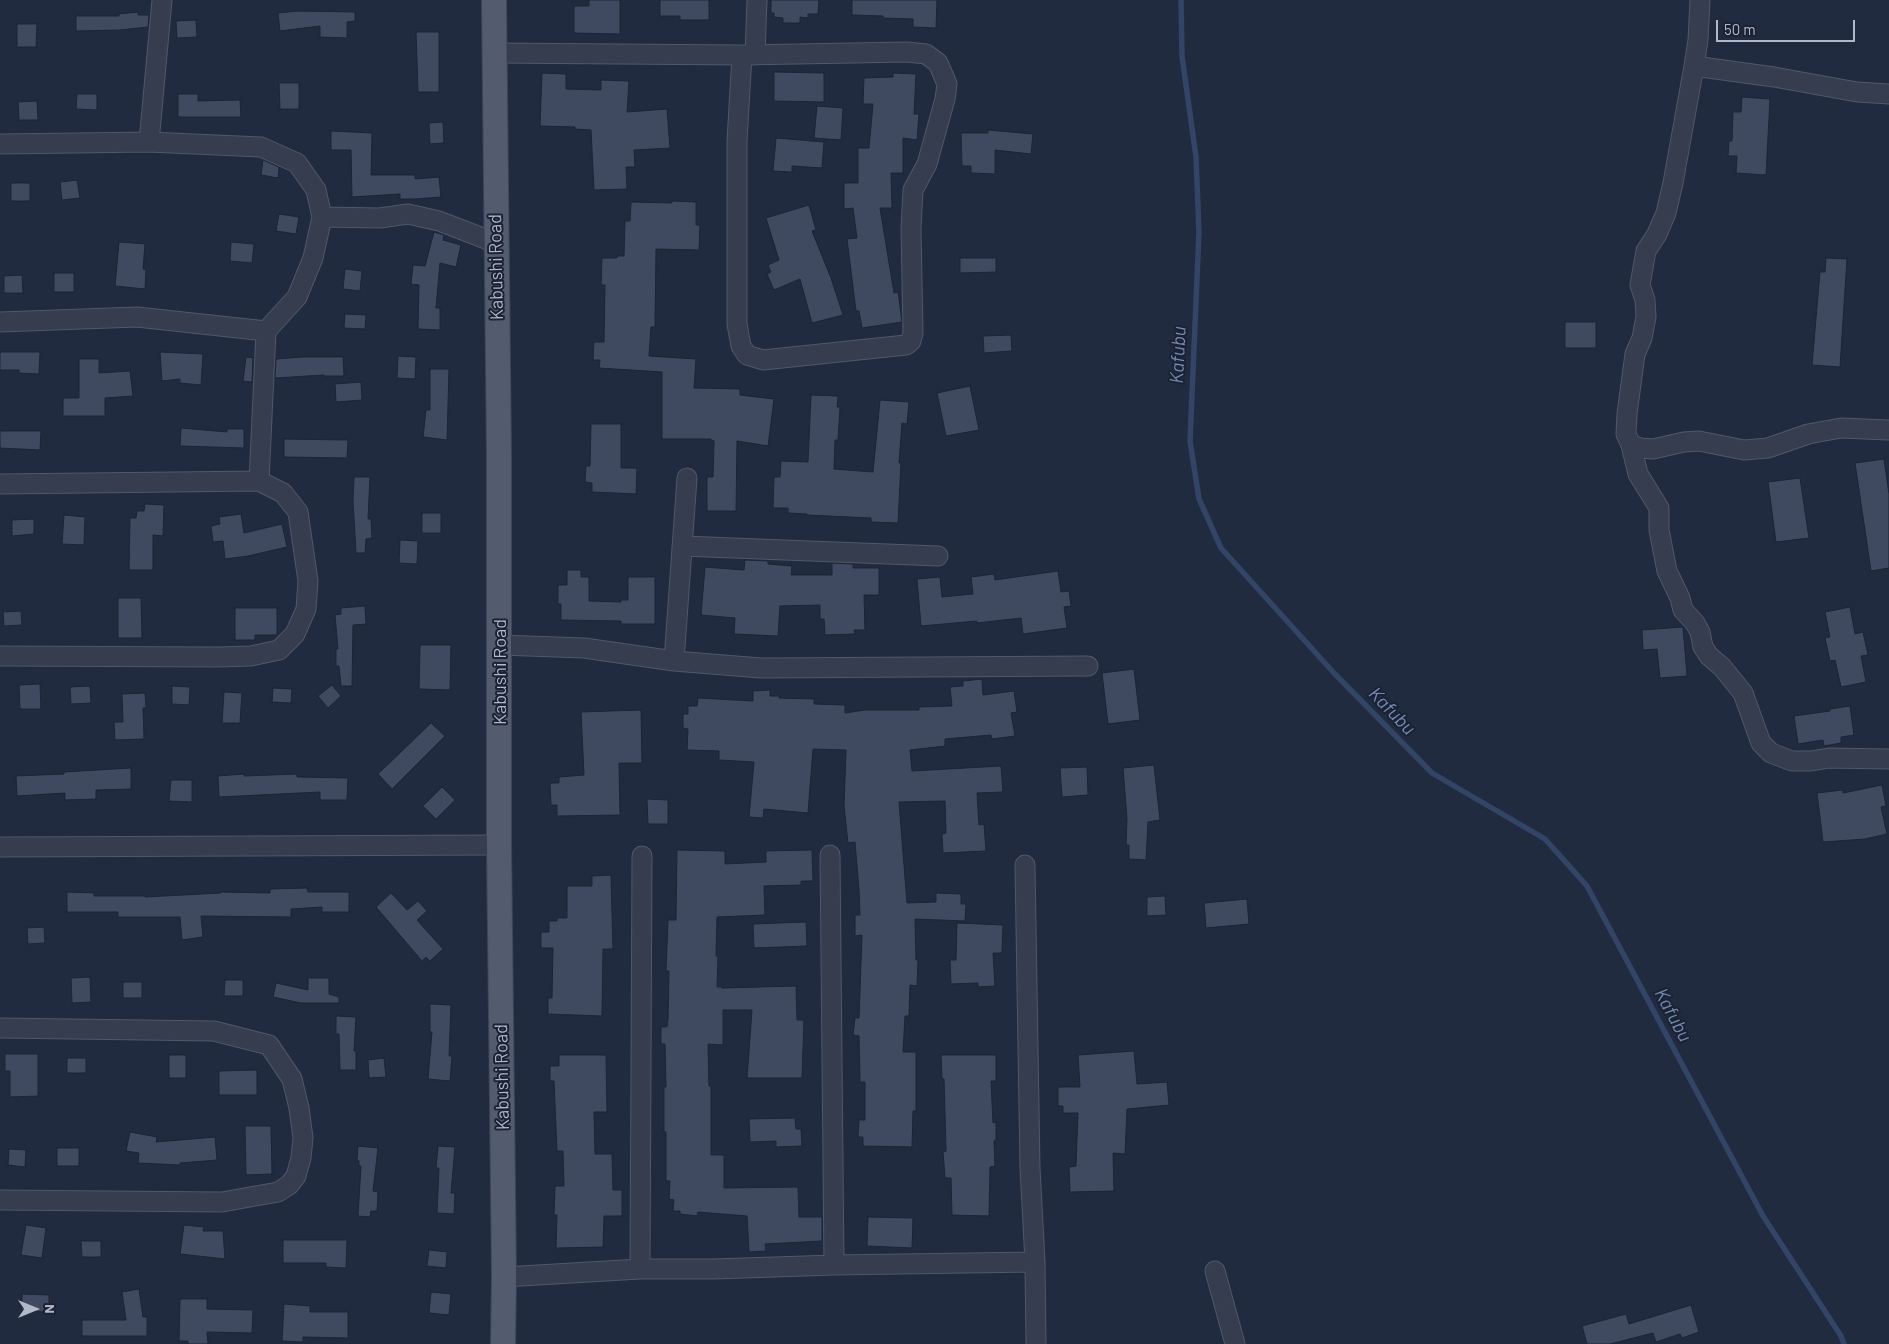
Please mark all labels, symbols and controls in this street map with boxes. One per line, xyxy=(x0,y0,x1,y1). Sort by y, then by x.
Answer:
scale bar xyxy=(1719,10,1858,42)
text: 50 m xyxy=(1724,20,1756,38)
street label: Kabushi Road xyxy=(484,214,508,320)
water label: Kafubu xyxy=(1165,326,1191,384)
street label: Kabushi Road xyxy=(489,619,511,725)
water label: Kafubu xyxy=(1364,682,1420,740)
water label: Kafubu xyxy=(1649,984,1697,1046)
street label: Kabushi Road xyxy=(490,1024,514,1130)
north arrow xyxy=(10,1284,60,1334)
text: N xyxy=(42,1304,59,1314)

